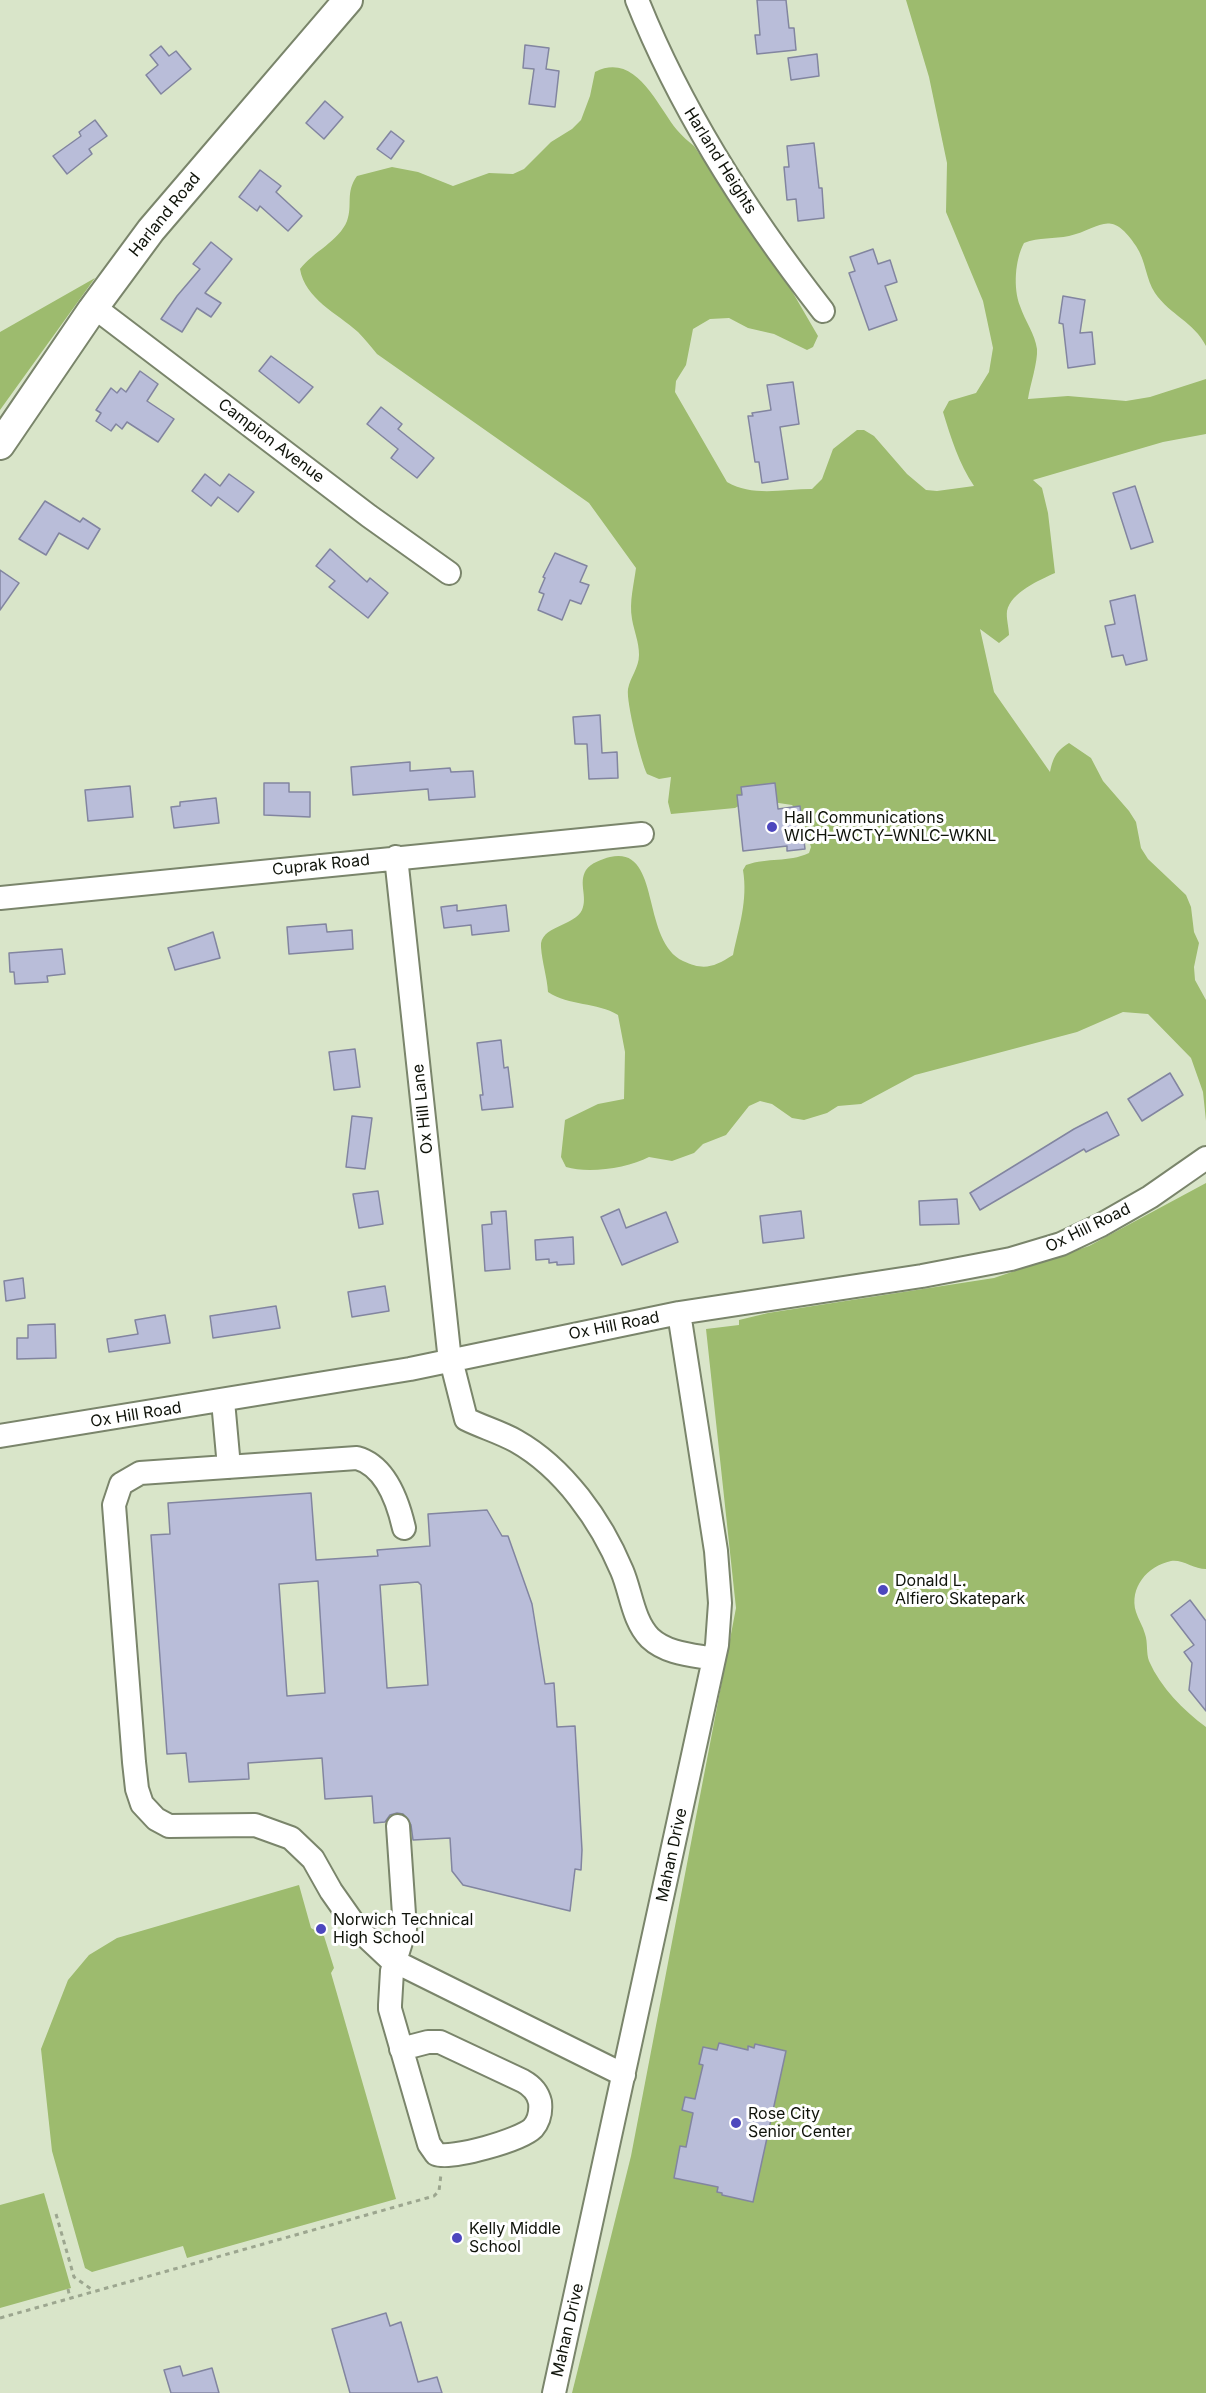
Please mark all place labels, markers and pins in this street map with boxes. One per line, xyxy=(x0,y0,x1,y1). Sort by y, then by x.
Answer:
place label: Hall Communications WICH–WCTY–WNLC–WKNL xyxy=(784,808,996,846)
marker: Hall Communications WICH–WCTY–WNLC–WKNL xyxy=(765,820,779,834)
place label: Donald L. Alfiero Skatepark xyxy=(895,1571,1025,1609)
marker: Donald L. Alfiero Skatepark xyxy=(876,1583,890,1597)
place label: Norwich Technical High School xyxy=(333,1910,473,1948)
marker: Norwich Technical High School xyxy=(314,1922,328,1936)
place label: Rose City Senior Center xyxy=(748,2104,852,2142)
marker: Rose City Senior Center xyxy=(729,2116,743,2130)
place label: Kelly Middle School xyxy=(469,2219,561,2257)
marker: Kelly Middle School xyxy=(450,2231,464,2245)

